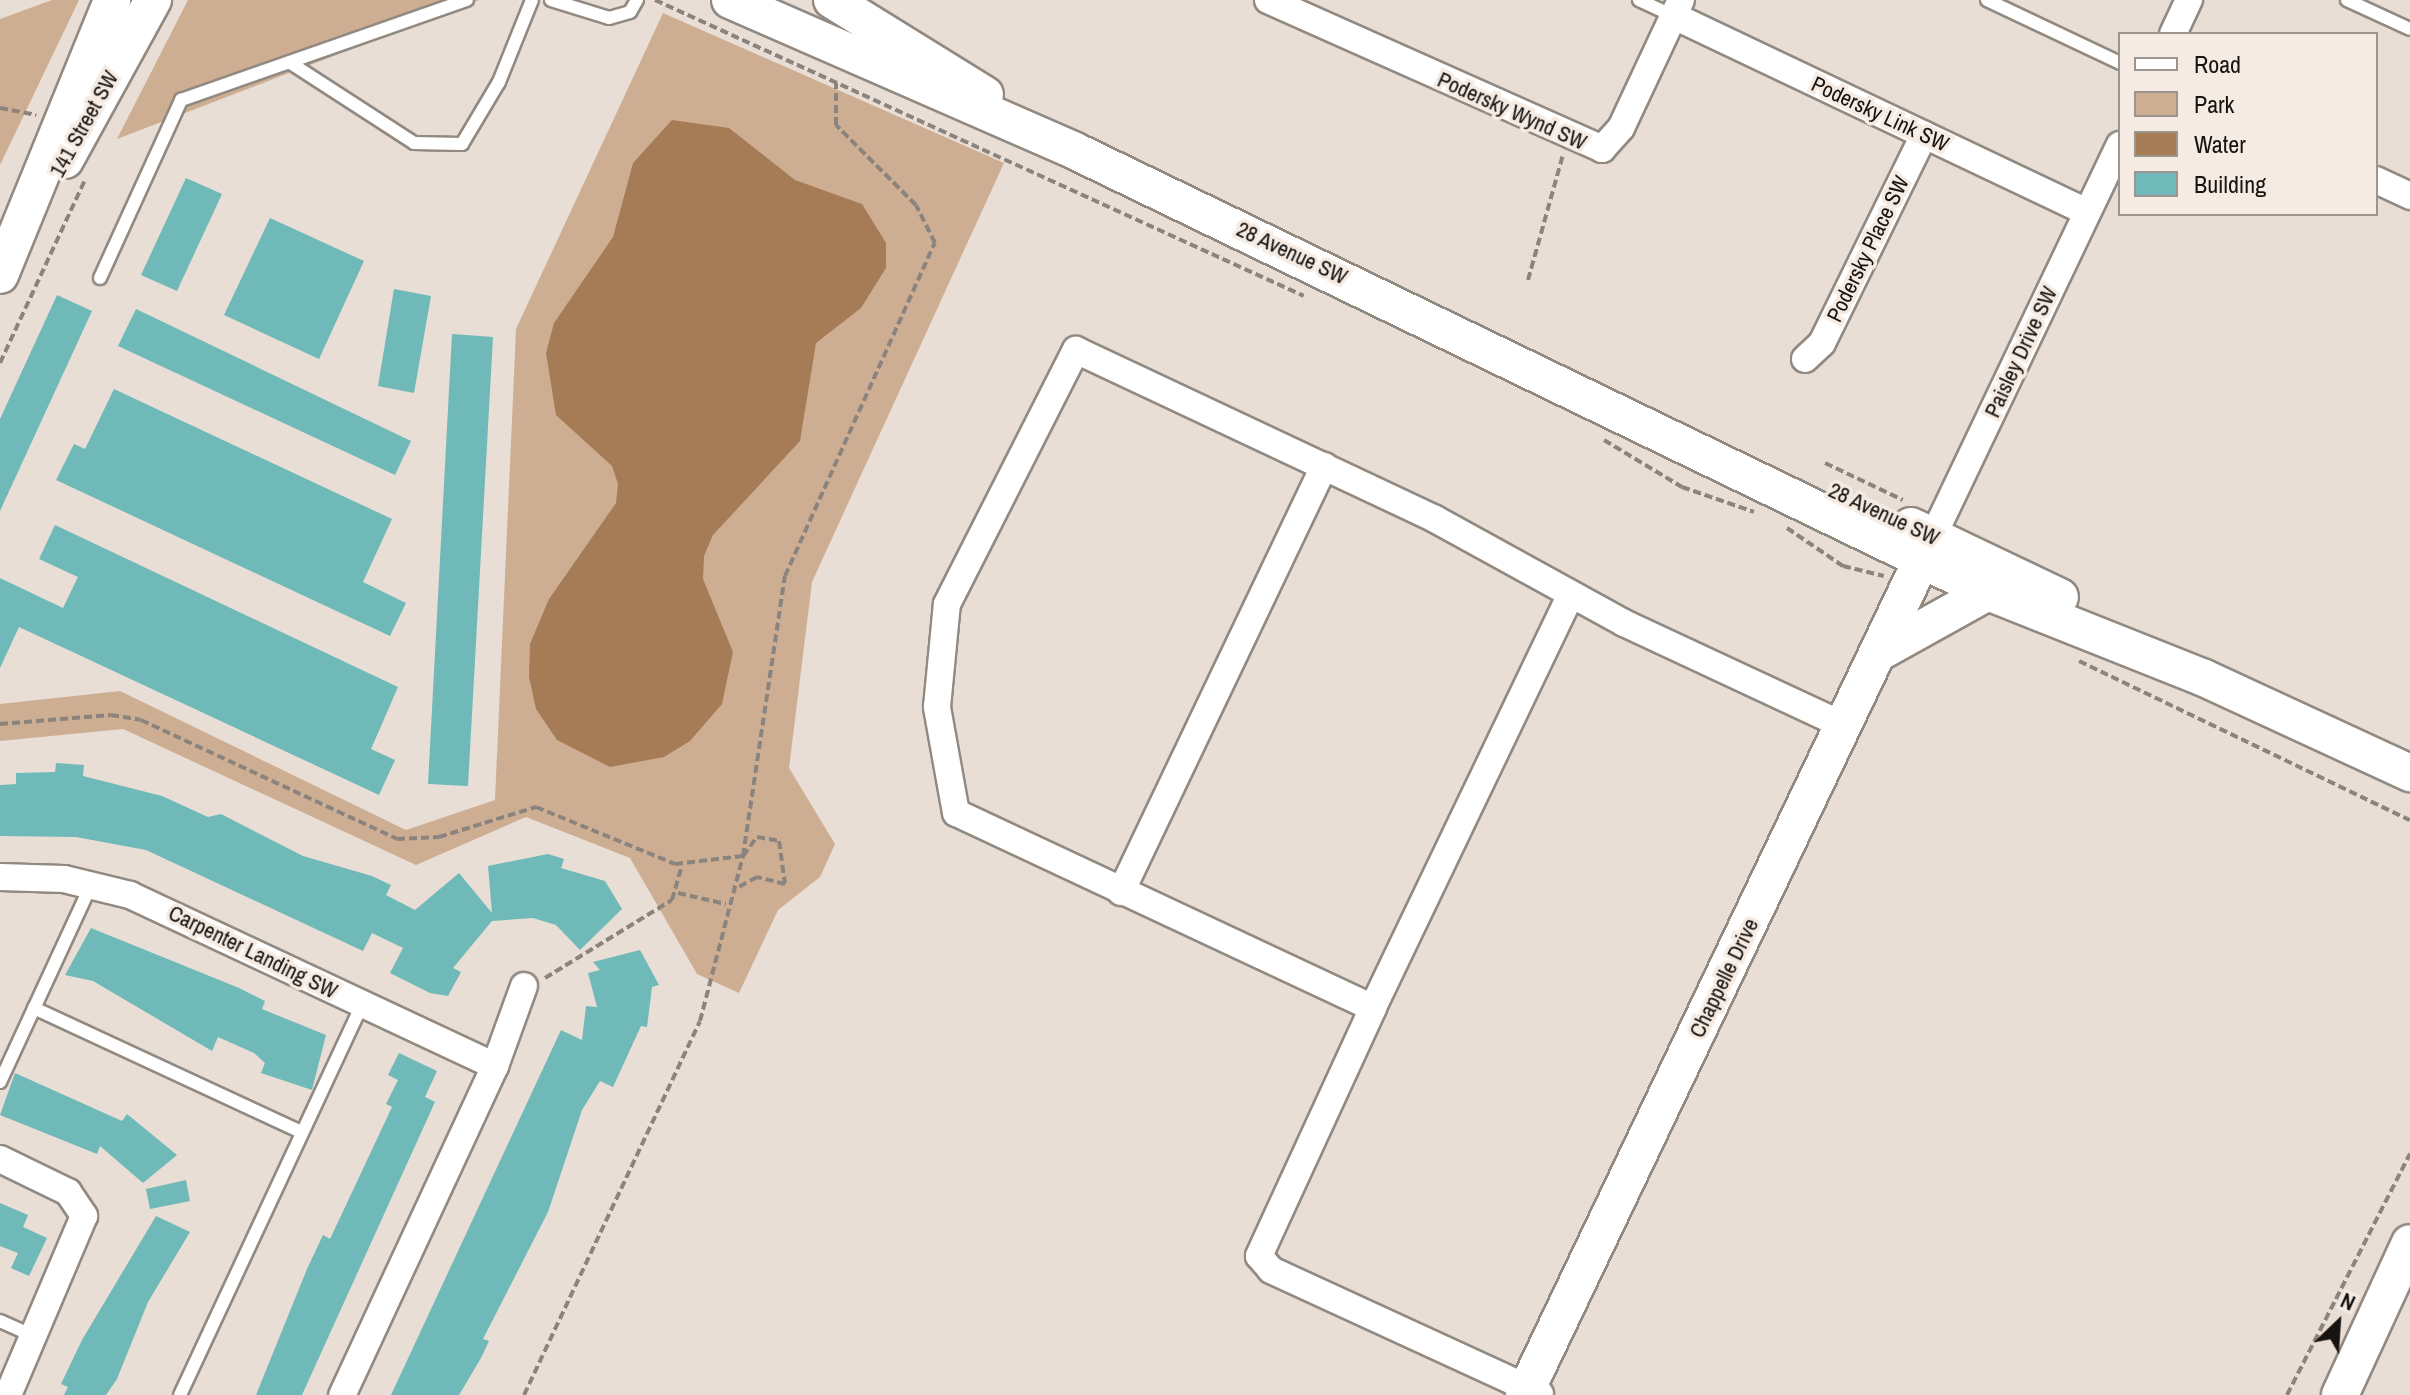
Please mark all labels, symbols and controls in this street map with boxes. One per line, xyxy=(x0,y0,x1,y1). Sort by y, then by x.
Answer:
legend xyxy=(2118,32,2378,216)
text: Road xyxy=(2194,48,2241,80)
street label: 141 Street SW xyxy=(44,66,124,182)
street label: Podersky Wynd SW xyxy=(1433,66,1591,156)
street label: Podersky Link SW xyxy=(1807,71,1953,157)
text: Park xyxy=(2194,88,2234,120)
text: Water xyxy=(2194,128,2246,160)
text: Building xyxy=(2194,168,2266,200)
street label: Podersky Place SW xyxy=(1821,172,1915,326)
street label: 28 Avenue SW xyxy=(1232,216,1352,290)
street label: Paisley Drive SW xyxy=(1979,282,2063,422)
street label: 28 Avenue SW xyxy=(1824,477,1944,551)
street label: Carpenter Landing SW xyxy=(164,900,342,1004)
street label: Chappelle Drive xyxy=(1684,914,1764,1042)
north arrow xyxy=(2298,1283,2378,1363)
text: N xyxy=(2336,1285,2360,1318)

